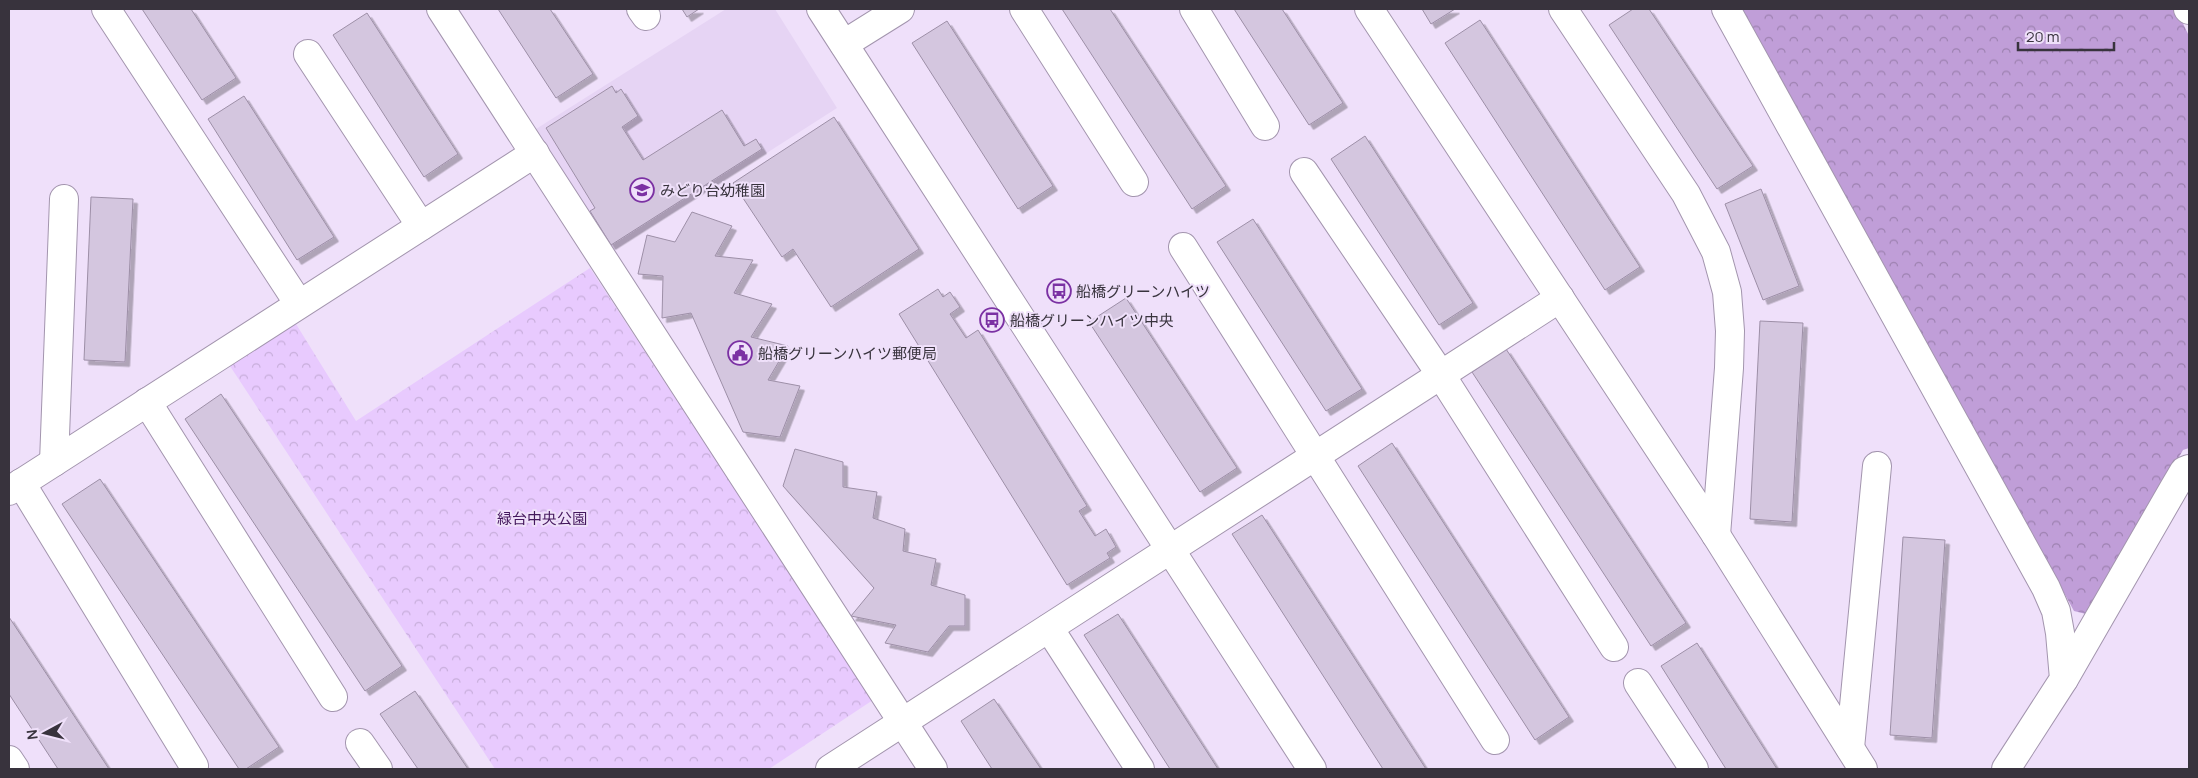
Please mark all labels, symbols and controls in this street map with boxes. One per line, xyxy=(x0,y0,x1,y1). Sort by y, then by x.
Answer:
scale bar xyxy=(2018,20,2114,52)
text: 20 m xyxy=(2026,26,2059,47)
school or university icon: みどり台幼稚園 xyxy=(629,177,655,203)
place label: みどり台幼稚園 xyxy=(660,180,765,201)
bus stop icon: 船橋グリーンハイツ xyxy=(1046,278,1072,304)
place label: 船橋グリーンハイツ xyxy=(1076,281,1210,302)
bus stop icon: 船橋グリーンハイツ中央 xyxy=(979,307,1005,333)
place label: 船橋グリーンハイツ中央 xyxy=(1010,310,1174,331)
public building icon: 船橋グリーンハイツ郵便局 xyxy=(727,340,753,366)
place label: 船橋グリーンハイツ郵便局 xyxy=(758,343,937,364)
park label: 緑台中央公園 xyxy=(497,508,587,529)
north arrow xyxy=(20,708,70,758)
text: N xyxy=(22,728,42,741)

